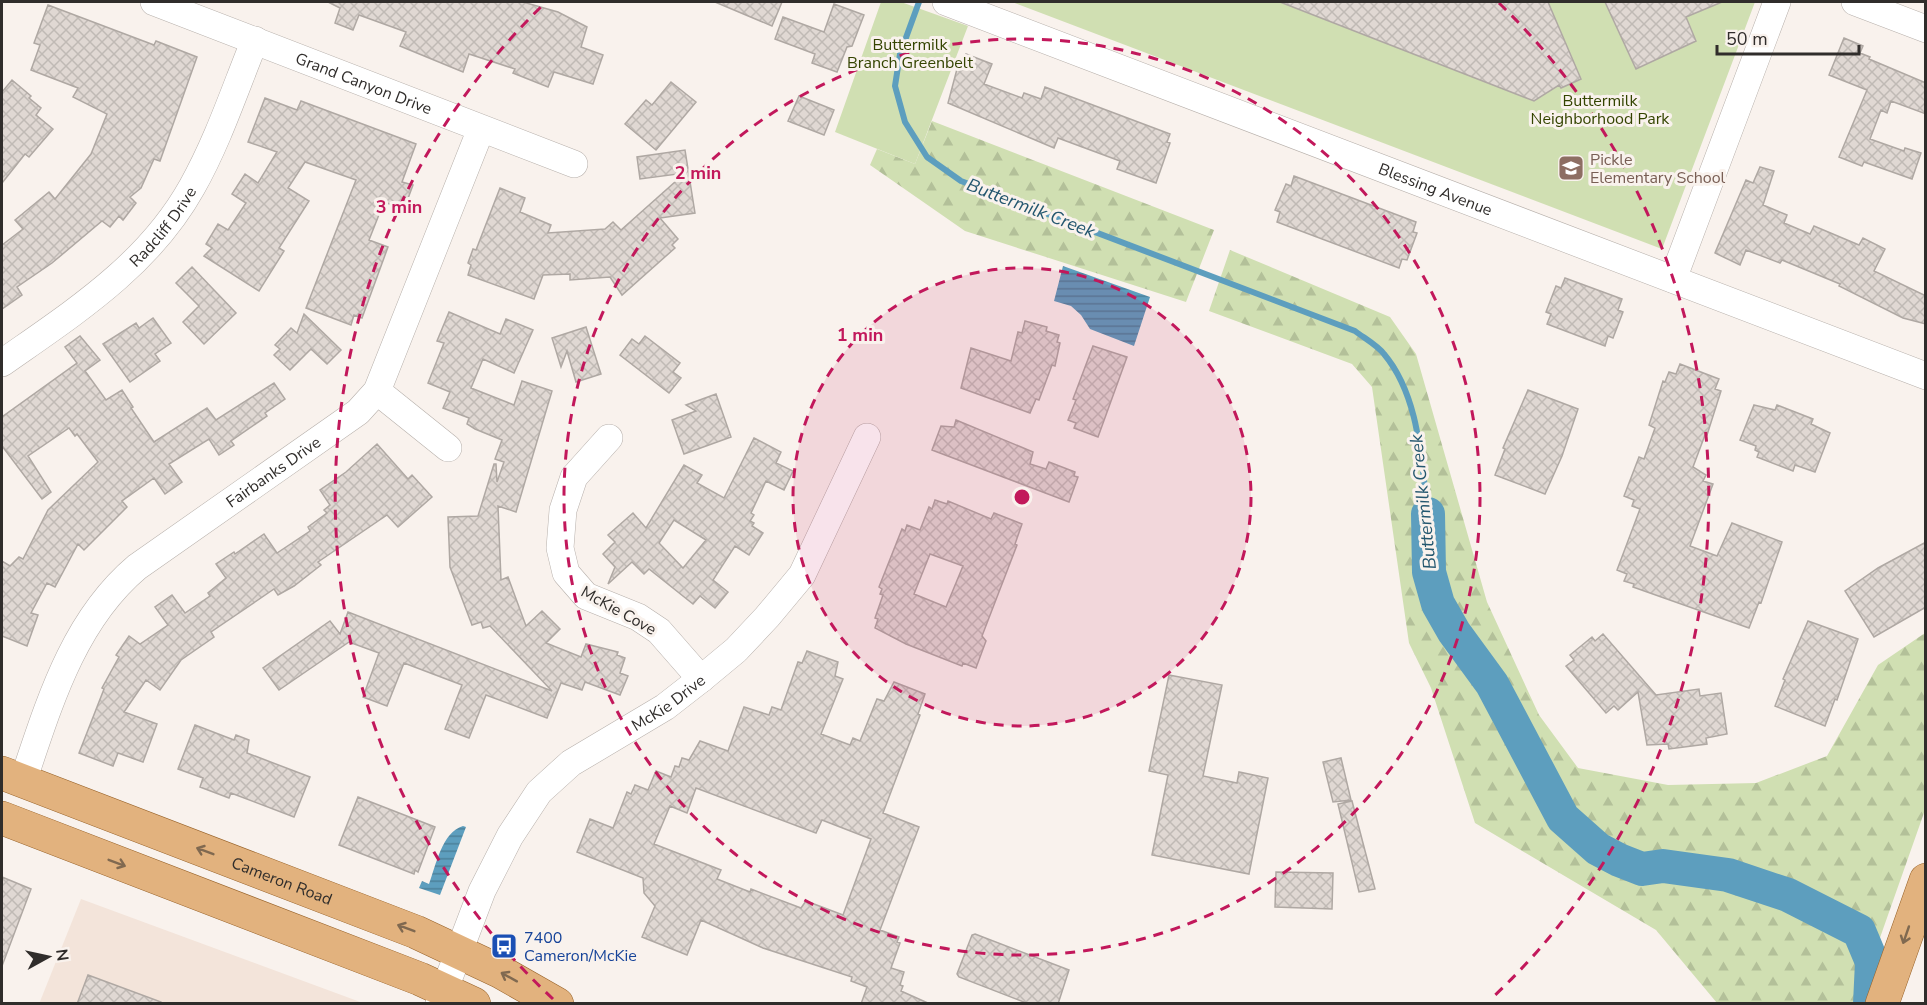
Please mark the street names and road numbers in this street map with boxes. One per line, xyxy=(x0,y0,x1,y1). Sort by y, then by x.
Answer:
street label: Grand Canyon Drive xyxy=(292,48,435,120)
street label: Blessing Avenue xyxy=(1375,158,1495,221)
street label: Radcliff Drive xyxy=(125,183,202,272)
street label: Fairbanks Drive xyxy=(222,432,325,513)
street label: McKie Cove xyxy=(577,581,660,641)
street label: McKie Drive xyxy=(628,670,710,737)
street label: Cameron Road xyxy=(228,852,335,911)

